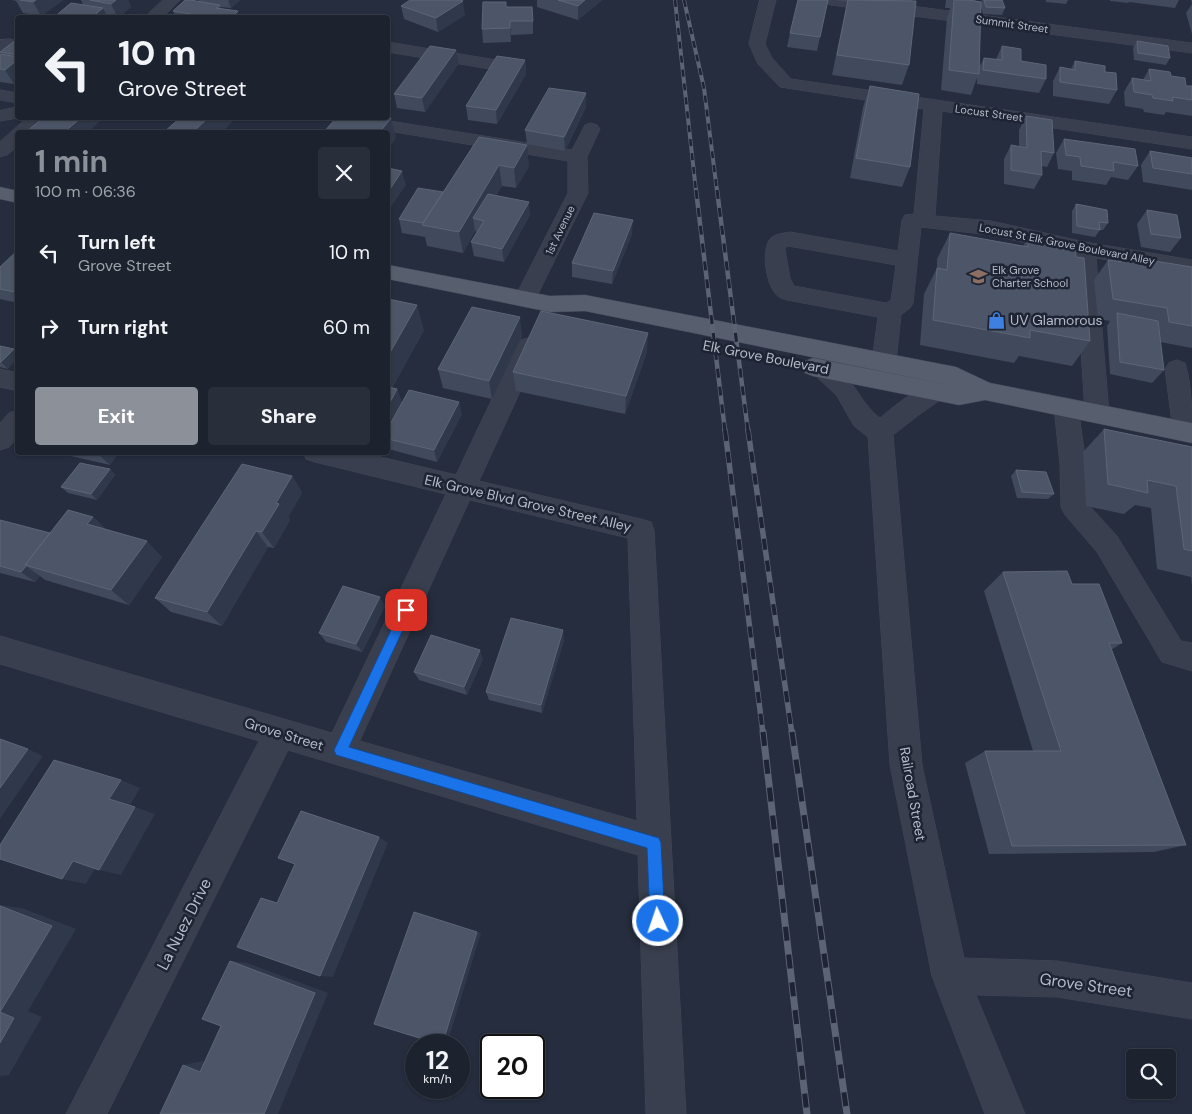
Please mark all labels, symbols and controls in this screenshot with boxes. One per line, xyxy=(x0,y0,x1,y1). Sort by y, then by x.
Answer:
street label: Summit Street xyxy=(975,12,1049,36)
text: 10 m xyxy=(118,30,197,76)
icon: left xyxy=(35,35,100,100)
text: Grove Street xyxy=(118,74,247,103)
street label: Locust Street xyxy=(954,101,1024,125)
text: 1 min xyxy=(35,142,108,181)
button: close xyxy=(318,147,370,199)
text: 100 m · 06:36 xyxy=(35,181,136,202)
street label: 1st Avenue xyxy=(542,203,578,257)
street label: Locust St Elk Grove Boulevard Alley xyxy=(978,220,1156,268)
text: Turn left xyxy=(78,230,156,255)
icon: left xyxy=(35,239,63,267)
text: 10 m xyxy=(329,240,370,265)
text: Grove Street xyxy=(78,255,172,276)
place label: Elk Grove Charter School xyxy=(992,263,1068,290)
school or university icon: Elk Grove Charter School xyxy=(968,266,988,286)
shop icon: UV Glamorous xyxy=(986,310,1006,330)
place label: UV Glamorous xyxy=(1010,311,1103,329)
icon: right xyxy=(35,314,63,342)
text: Turn right xyxy=(78,315,168,340)
text: 60 m xyxy=(323,315,370,340)
street label: Elk Grove Boulevard xyxy=(702,336,830,378)
button: Exit xyxy=(35,387,198,445)
button: Share xyxy=(208,387,370,445)
street label: Elk Grove Blvd Grove Street Alley xyxy=(423,470,633,536)
pin xyxy=(385,589,427,631)
icon: arrive xyxy=(392,596,420,624)
street label: Grove Street xyxy=(242,713,326,755)
street label: Railroad Street xyxy=(896,746,930,842)
street label: La Nuez Drive xyxy=(152,875,216,973)
position arrow xyxy=(631,894,683,946)
street label: Grove Street xyxy=(1038,968,1134,1002)
speed limit sign: 20 xyxy=(480,1034,545,1099)
text: 12 xyxy=(426,1044,449,1077)
map controls xyxy=(1126,1049,1176,1099)
button: search xyxy=(1126,1049,1176,1099)
text: km/h xyxy=(423,1071,452,1087)

